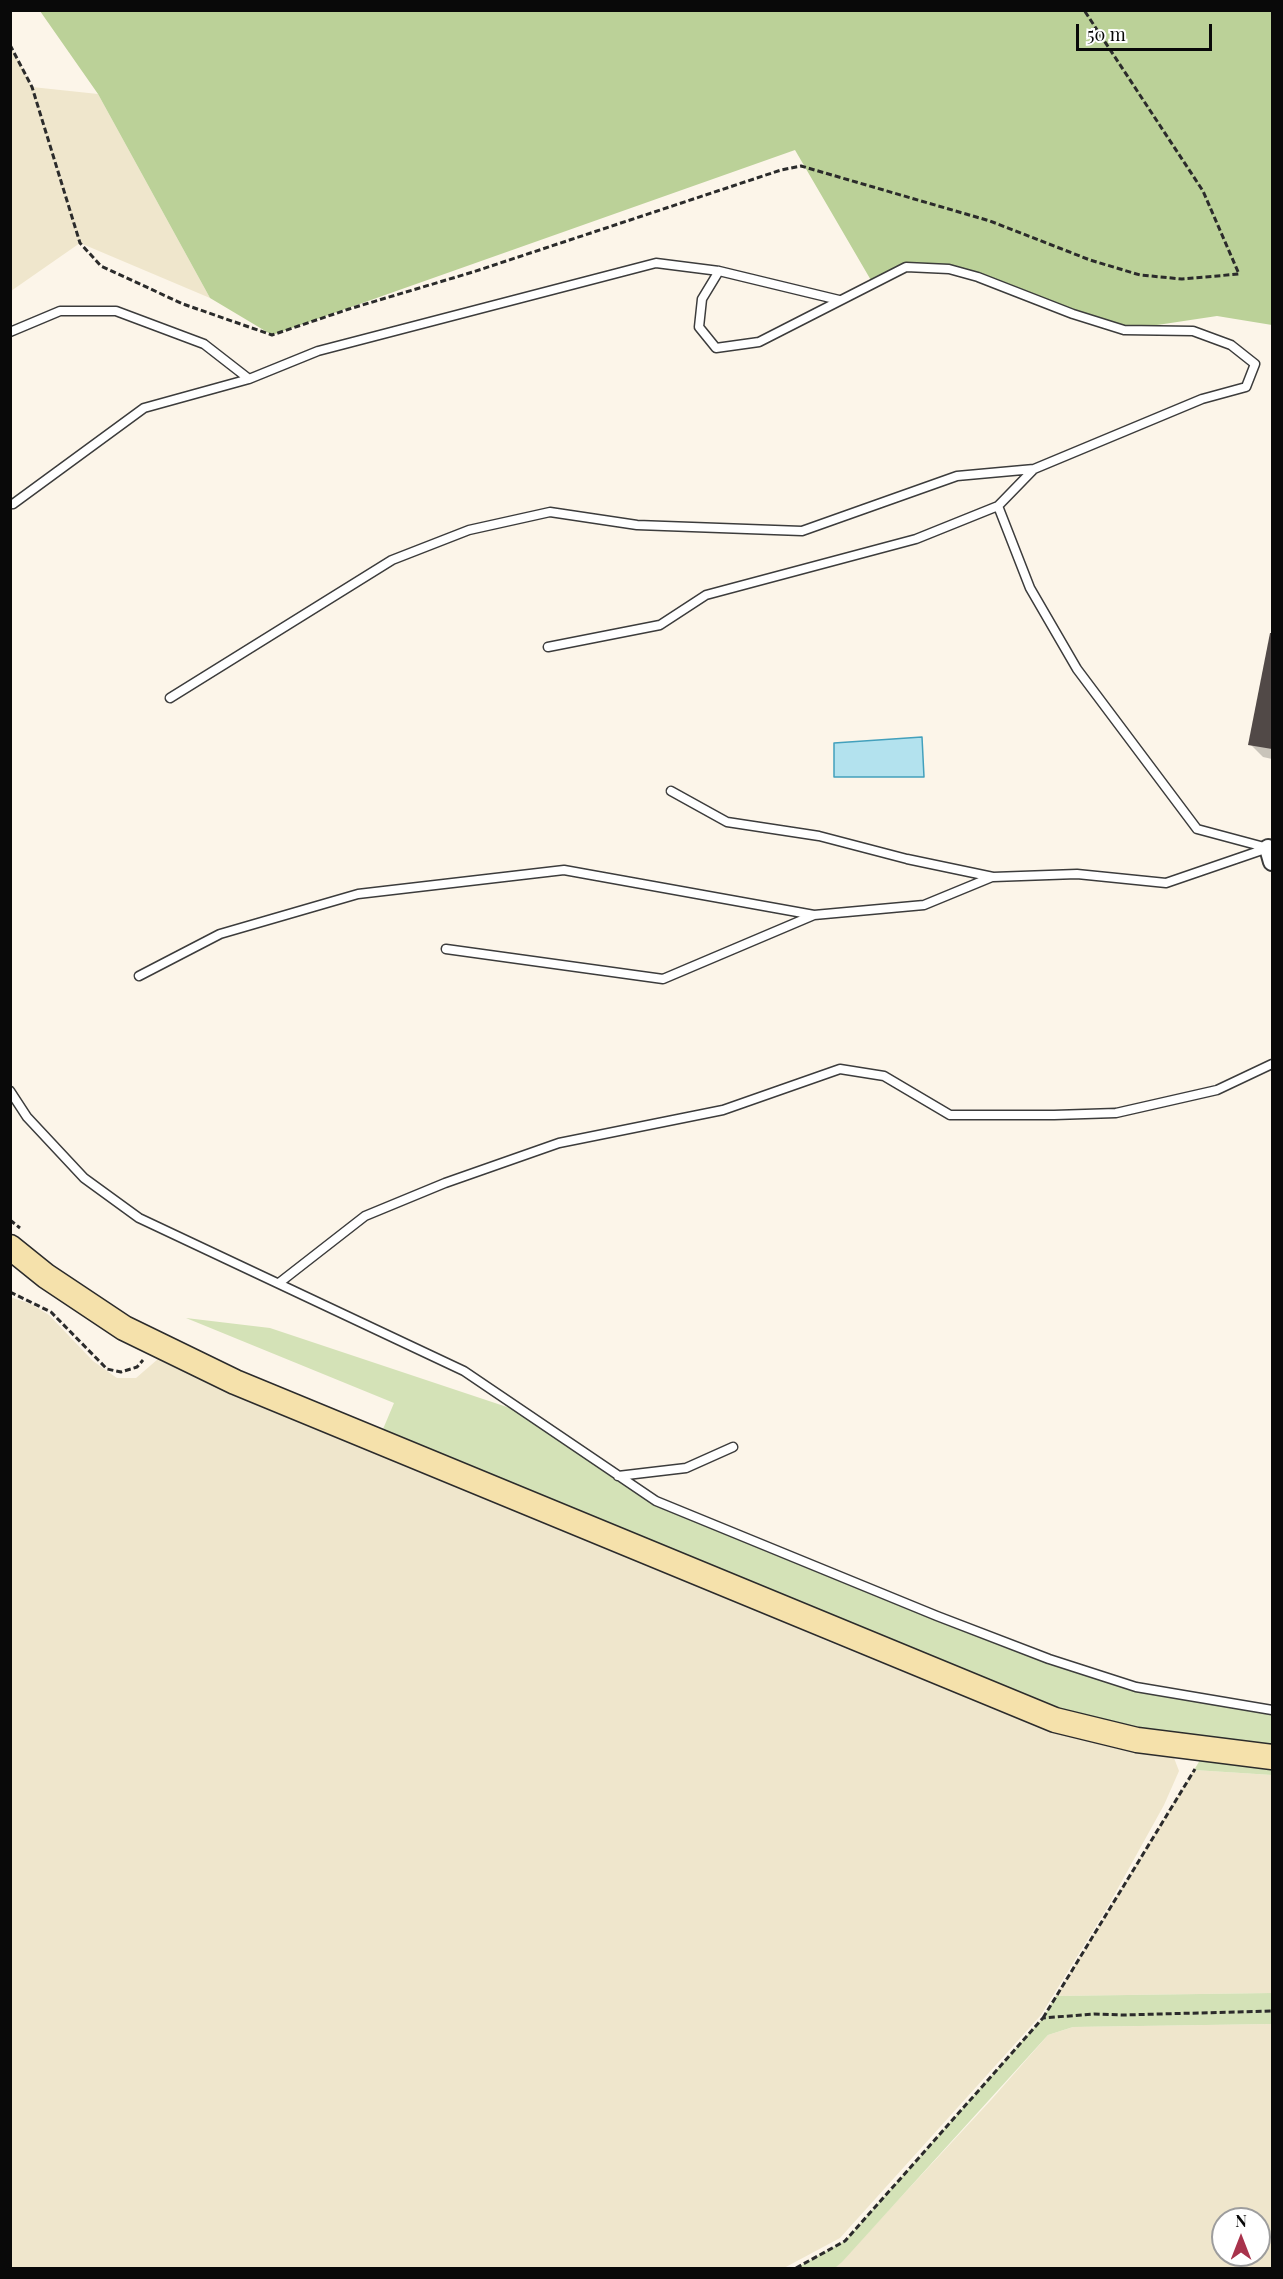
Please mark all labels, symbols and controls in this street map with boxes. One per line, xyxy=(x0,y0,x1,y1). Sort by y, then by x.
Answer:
scale bar xyxy=(1079,12,1216,50)
text: 50 m xyxy=(1087,22,1126,46)
north arrow xyxy=(1211,2207,1271,2267)
text: N xyxy=(1235,2210,1247,2231)

